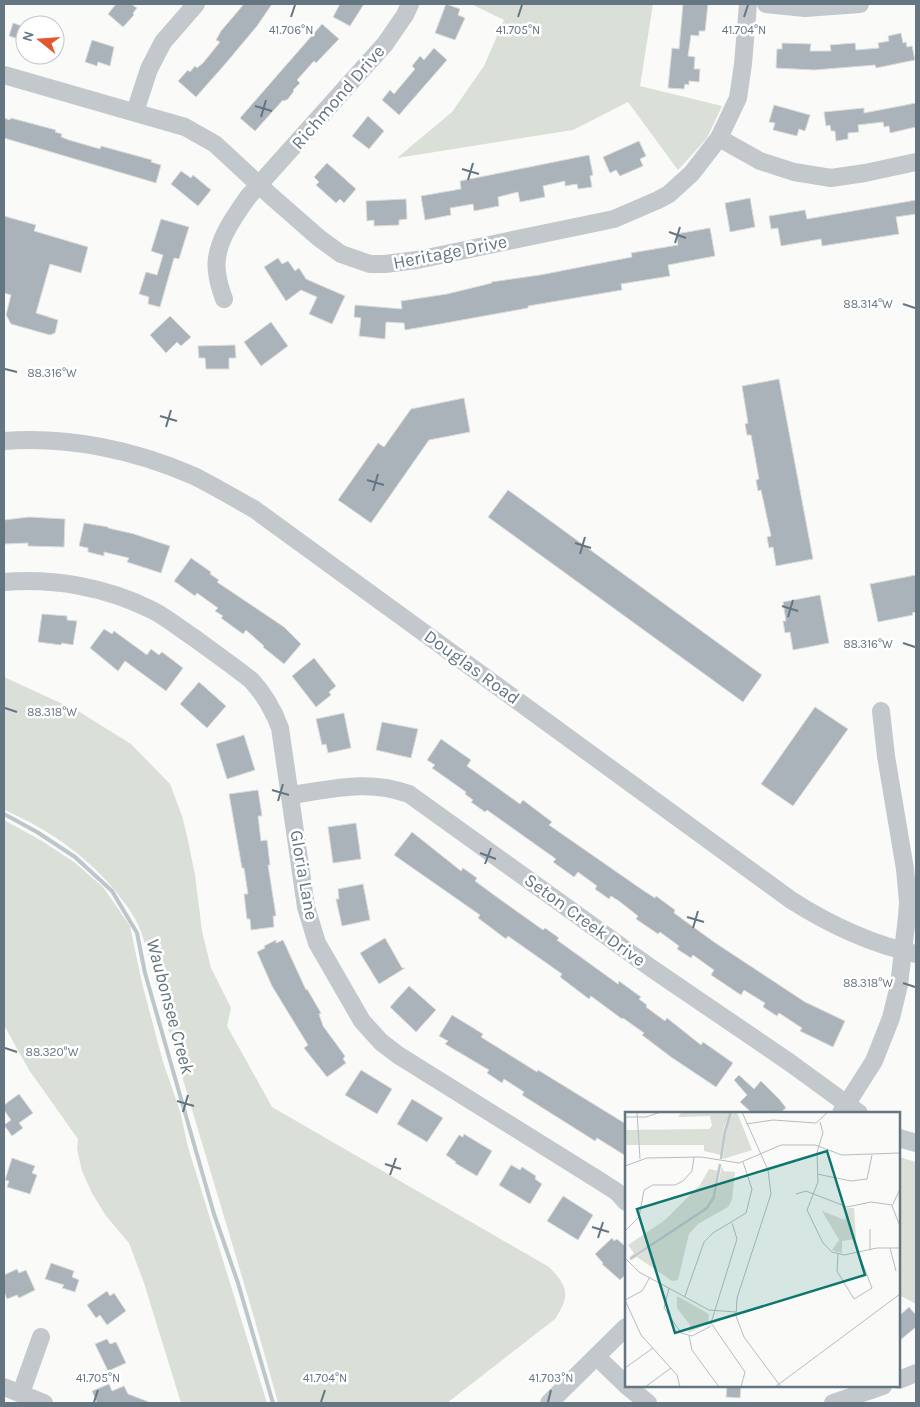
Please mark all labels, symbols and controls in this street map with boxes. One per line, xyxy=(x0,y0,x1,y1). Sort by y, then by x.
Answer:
north arrow xyxy=(15,15,65,65)
text: 41.706°N xyxy=(269,23,313,37)
text: 41.705°N xyxy=(496,23,540,37)
text: 41.704°N xyxy=(722,23,766,37)
text: N xyxy=(18,29,38,44)
street label: Richmond Drive xyxy=(287,40,389,154)
street label: Heritage Drive xyxy=(391,230,509,274)
text: 88.314°W xyxy=(843,297,893,311)
text: 88.316°W xyxy=(27,366,77,380)
street label: Douglas Road xyxy=(420,625,524,709)
text: 88.316°W xyxy=(843,637,893,651)
text: 88.318°W xyxy=(27,705,77,719)
street label: Gloria Lane xyxy=(285,828,323,922)
street label: Seton Creek Drive xyxy=(520,869,650,971)
water label: Waubonsee Creek xyxy=(141,936,199,1077)
text: 88.318°W xyxy=(843,976,893,990)
text: 88.320°W xyxy=(26,1045,79,1059)
inset map xyxy=(625,1112,900,1387)
text: 41.705°N xyxy=(76,1371,120,1385)
text: 41.704°N xyxy=(303,1371,347,1385)
text: 41.703°N xyxy=(529,1371,573,1385)

